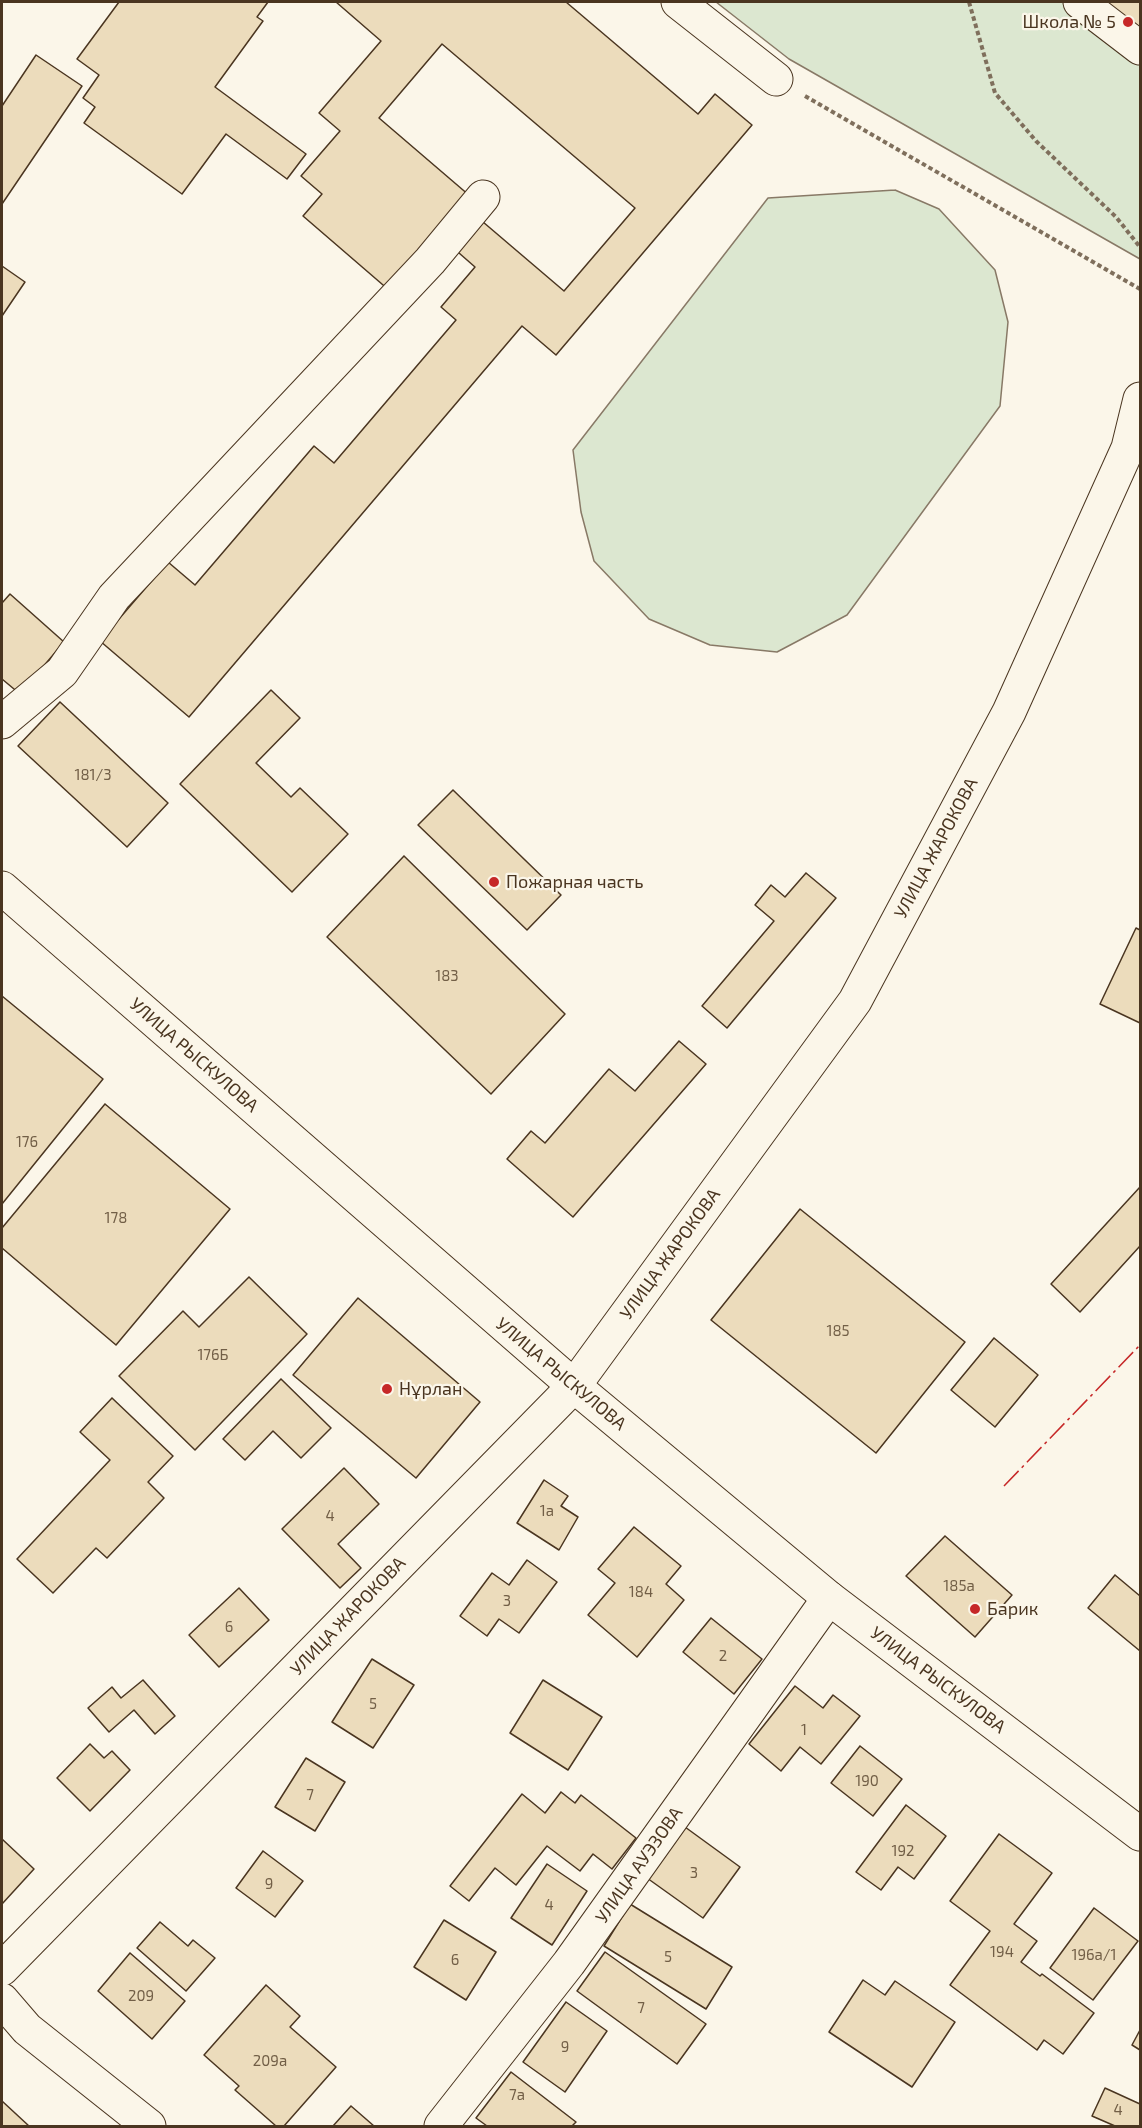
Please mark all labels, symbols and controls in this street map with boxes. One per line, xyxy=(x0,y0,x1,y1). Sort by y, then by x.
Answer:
place label: Школа № 5 xyxy=(1023,11,1116,33)
marker: Школа № 5 xyxy=(1121,15,1135,29)
house number: 181/3 xyxy=(74,766,112,784)
street label: УЛИЦА ЖАРОКОВА xyxy=(890,774,982,922)
place label: Пожарная часть xyxy=(506,871,644,893)
marker: Пожарная часть xyxy=(487,875,501,889)
house number: 183 xyxy=(435,967,459,985)
street label: УЛИЦА РЫСКУЛОВА xyxy=(125,993,263,1117)
house number: 176 xyxy=(16,1133,38,1151)
street label: УЛИЦА ЖАРОКОВА xyxy=(615,1184,725,1324)
house number: 178 xyxy=(105,1209,127,1227)
street label: УЛИЦА РЫСКУЛОВА xyxy=(491,1313,631,1435)
house number: 185 xyxy=(826,1322,850,1340)
house number: 176Б xyxy=(197,1346,229,1364)
place label: Нұрлан xyxy=(399,1378,463,1400)
marker: Нұрлан xyxy=(380,1382,394,1396)
house number: 1а xyxy=(540,1502,554,1520)
house number: 4 xyxy=(325,1507,335,1525)
street label: УЛИЦА ЖАРОКОВА xyxy=(286,1552,410,1680)
house number: 185а xyxy=(943,1577,975,1595)
house number: 184 xyxy=(629,1583,653,1601)
house number: 3 xyxy=(503,1592,511,1610)
place label: Барик xyxy=(987,1598,1038,1620)
marker: Барик xyxy=(968,1602,982,1616)
house number: 6 xyxy=(225,1618,233,1636)
street label: УЛИЦА РЫСКУЛОВА xyxy=(866,1622,1010,1738)
house number: 2 xyxy=(719,1647,727,1665)
house number: 5 xyxy=(369,1695,377,1713)
house number: 1 xyxy=(801,1721,807,1739)
house number: 190 xyxy=(855,1772,879,1790)
house number: 7 xyxy=(306,1786,314,1804)
street label: УЛИЦА АУЭЗОВА xyxy=(591,1803,687,1927)
house number: 192 xyxy=(892,1842,914,1860)
house number: 3 xyxy=(690,1864,698,1882)
house number: 9 xyxy=(265,1875,273,1893)
house number: 4 xyxy=(544,1896,554,1914)
house number: 194 xyxy=(990,1943,1014,1961)
house number: 196а/1 xyxy=(1071,1946,1117,1964)
house number: 5 xyxy=(664,1948,672,1966)
house number: 6 xyxy=(451,1951,459,1969)
house number: 209 xyxy=(128,1987,154,2005)
house number: 7 xyxy=(637,1999,645,2017)
house number: 9 xyxy=(561,2038,569,2056)
house number: 209а xyxy=(253,2052,287,2070)
house number: 7а xyxy=(509,2086,525,2104)
house number: 4 xyxy=(1113,2101,1123,2119)

